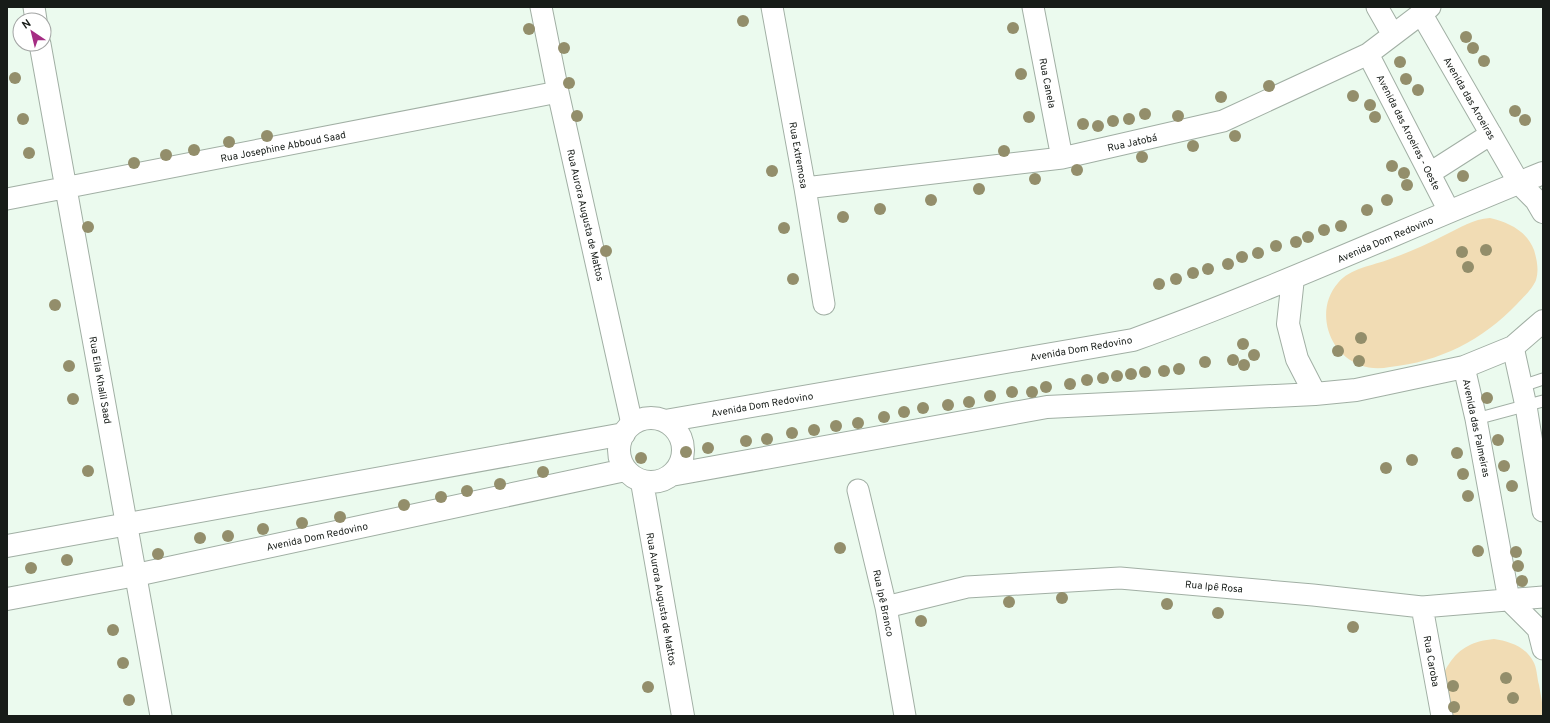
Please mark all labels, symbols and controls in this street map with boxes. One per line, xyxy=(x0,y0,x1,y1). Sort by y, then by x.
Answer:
north arrow xyxy=(12,12,52,52)
text: N xyxy=(20,17,34,33)
street label: Avenida das Aroeiras xyxy=(1440,55,1498,143)
street label: Rua Canela xyxy=(1035,57,1058,109)
street label: Avenida das Aroeiras - Oeste xyxy=(1373,73,1443,193)
street label: Rua Extremosa xyxy=(785,121,810,190)
street label: Rua Josephine Abboud Saad xyxy=(220,129,347,166)
street label: Rua Jatobá xyxy=(1106,131,1158,155)
street label: Rua Aurora Augusta de Mattos xyxy=(563,148,606,283)
street label: Avenida Dom Redovino xyxy=(1335,214,1436,267)
street label: Avenida Dom Redovino xyxy=(1029,334,1134,365)
street label: Rua Elia Khalil Saad xyxy=(85,336,114,425)
street label: Avenida das Palmeiras xyxy=(1459,378,1492,479)
street label: Avenida Dom Redovino xyxy=(710,390,815,421)
street label: Avenida Dom Redovino xyxy=(265,520,370,555)
street label: Rua Aurora Augusta de Mattos xyxy=(642,532,679,667)
street label: Rua Ipê Branco xyxy=(869,569,896,638)
street label: Rua Ipê Rosa xyxy=(1184,578,1243,596)
street label: Rua Caroba xyxy=(1420,635,1441,688)

